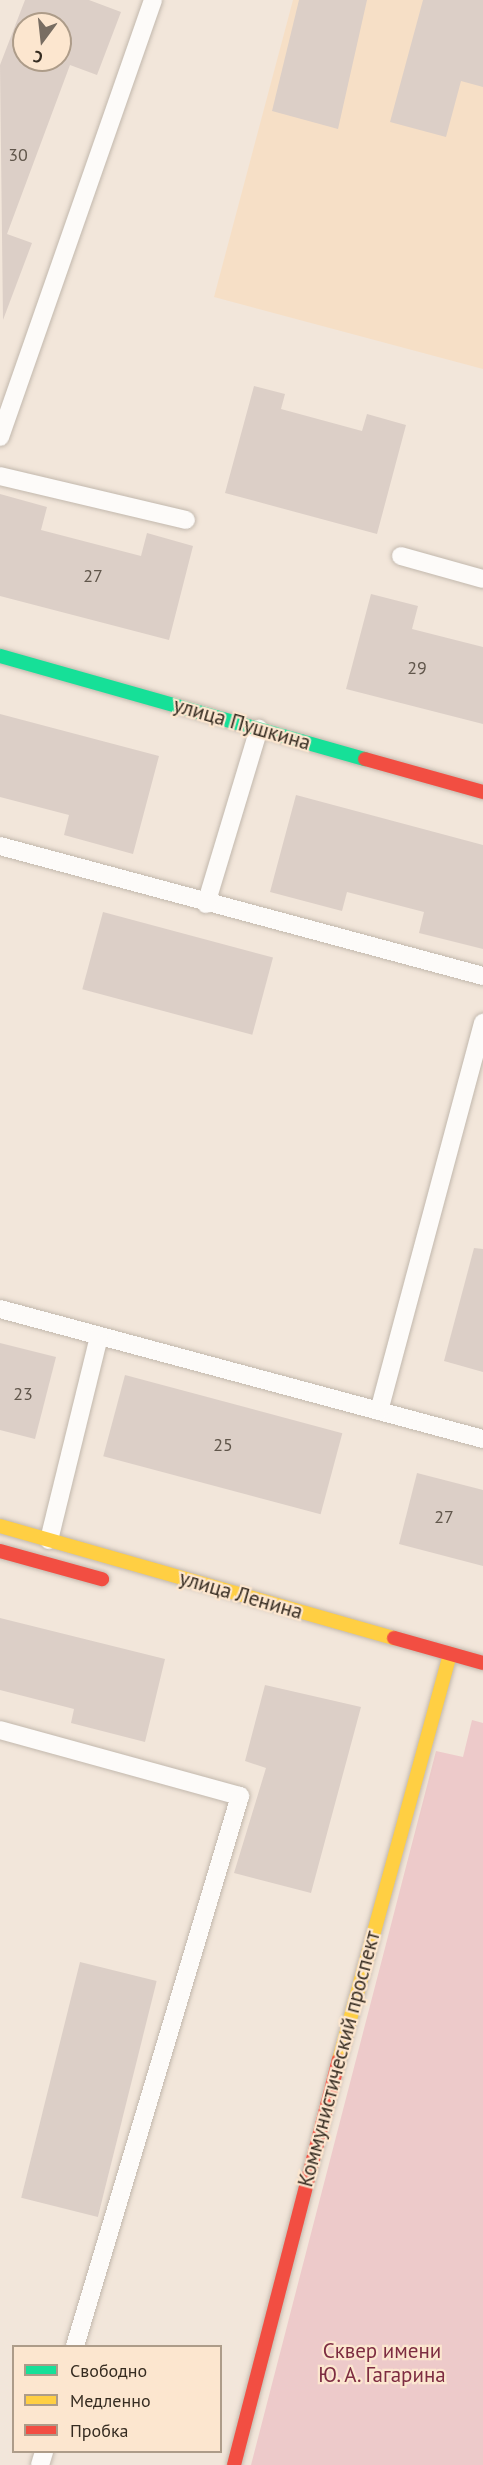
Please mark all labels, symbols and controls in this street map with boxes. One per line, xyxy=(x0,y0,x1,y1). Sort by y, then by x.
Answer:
north arrow xyxy=(12,12,72,72)
text: С xyxy=(31,47,45,68)
house number: 30 xyxy=(8,144,28,166)
house number: 27 xyxy=(83,565,103,587)
house number: 29 xyxy=(407,657,427,679)
street label: улица Пушкина xyxy=(171,692,313,756)
house number: 23 xyxy=(13,1383,33,1405)
house number: 25 xyxy=(213,1434,233,1456)
house number: 27 xyxy=(434,1506,454,1528)
street label: улица Ленина xyxy=(176,1565,306,1625)
street label: Коммунистический проспект xyxy=(293,1928,385,2190)
park label: Сквер имени Ю. А. Гагарина xyxy=(316,2338,448,2388)
legend xyxy=(12,2345,222,2453)
text: Свободно xyxy=(70,2359,147,2382)
text: Медленно xyxy=(70,2389,151,2412)
text: Пробка xyxy=(70,2419,128,2442)

